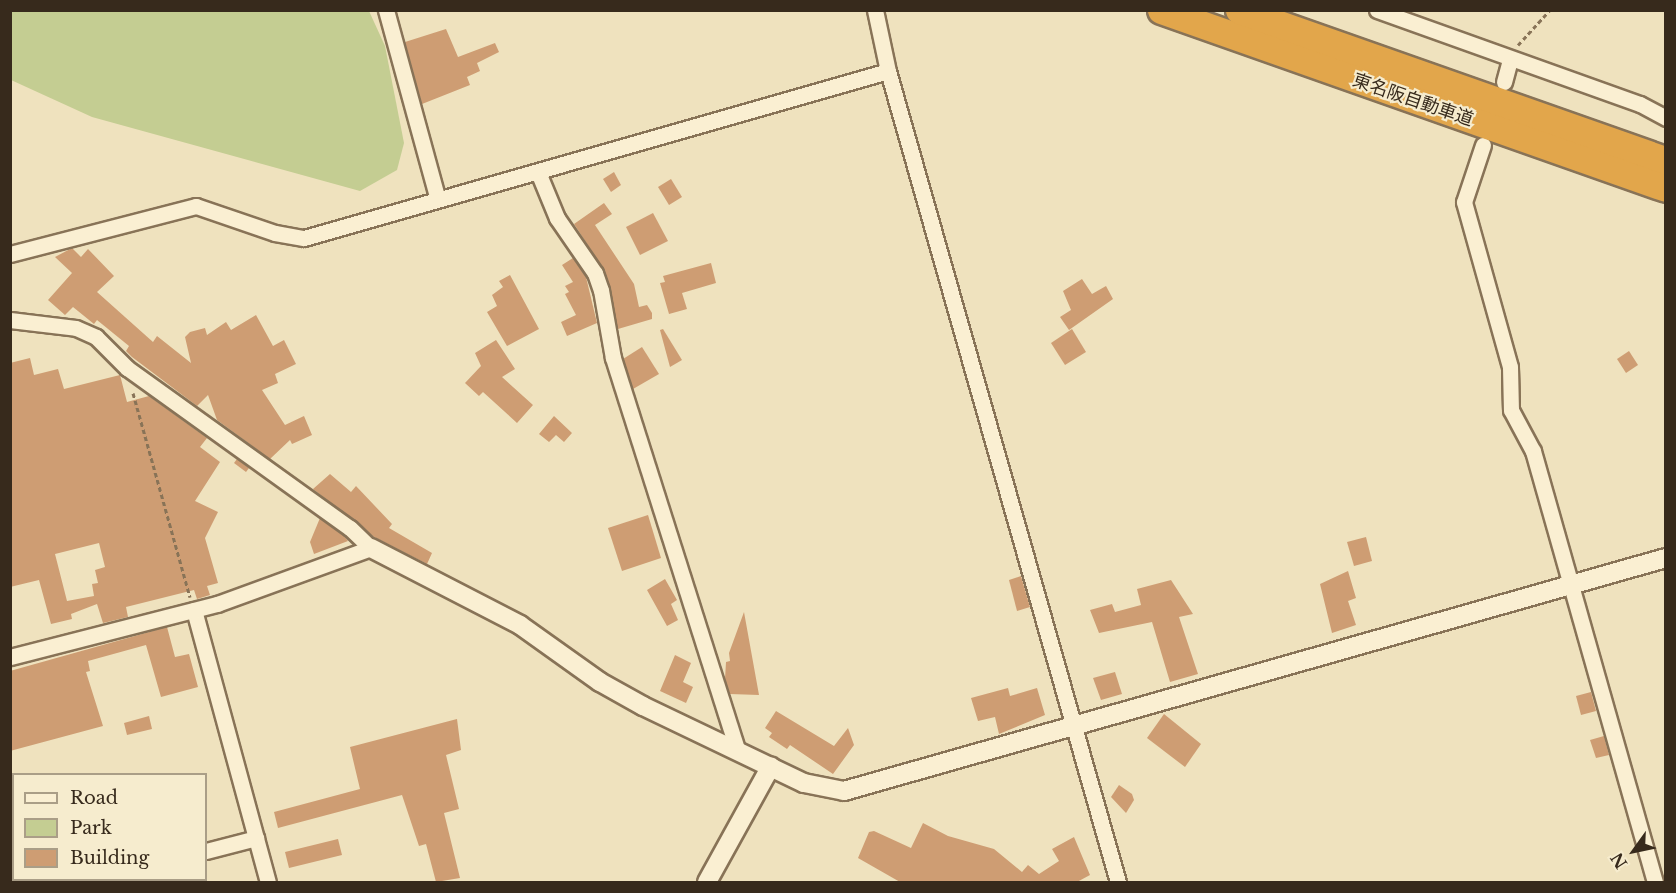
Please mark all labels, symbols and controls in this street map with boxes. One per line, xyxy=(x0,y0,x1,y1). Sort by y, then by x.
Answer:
street label: 東名阪自動車道 xyxy=(1350,69,1476,131)
legend xyxy=(12,773,207,881)
text: Road xyxy=(70,787,118,809)
text: Park xyxy=(70,817,112,839)
north arrow xyxy=(1604,821,1664,881)
text: Building xyxy=(70,847,149,869)
text: N xyxy=(1606,849,1631,873)

